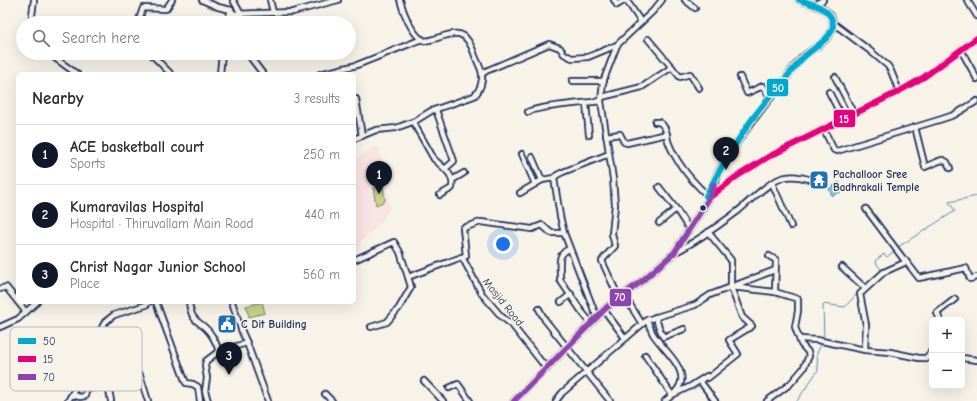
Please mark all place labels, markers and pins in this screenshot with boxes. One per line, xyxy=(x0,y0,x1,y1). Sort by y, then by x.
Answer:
pin: 2 xyxy=(713,137,739,170)
pin: 1 xyxy=(366,161,392,194)
place label: Pachalloor Sree Badhrakali Temple xyxy=(833,168,920,194)
temple icon: Pachalloor Sree Badhrakali Temple xyxy=(808,169,830,191)
unlabelled marker xyxy=(698,203,708,213)
public building icon: C Dit Building xyxy=(216,313,238,335)
place label: C Dit Building xyxy=(241,318,307,331)
pin: 3 xyxy=(216,342,242,375)

